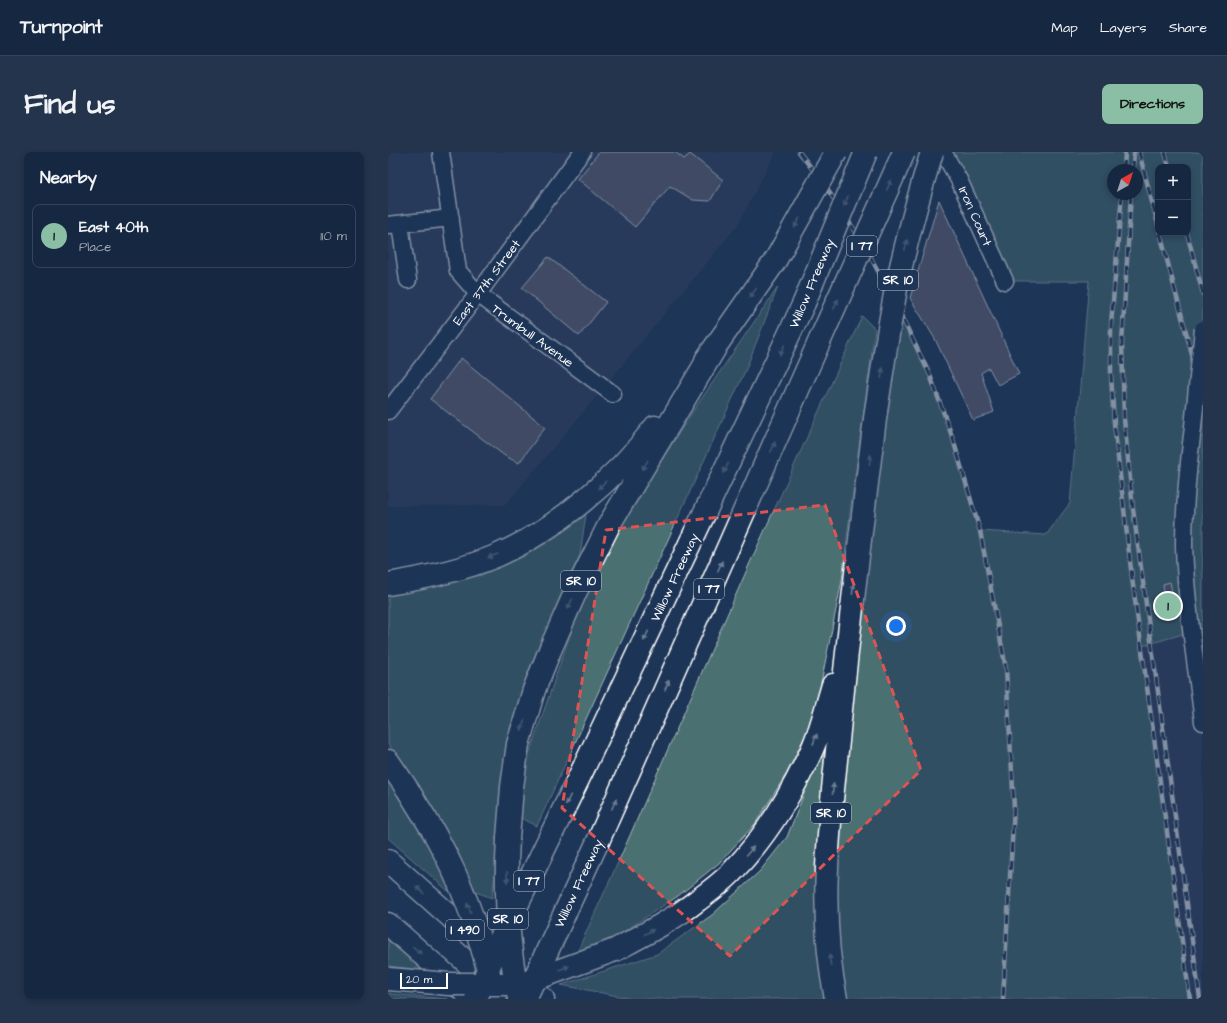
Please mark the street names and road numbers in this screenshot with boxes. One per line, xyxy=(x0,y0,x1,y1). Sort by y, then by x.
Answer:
street label: Iron Court xyxy=(954,184,997,250)
street label: East 37th Street xyxy=(449,236,525,329)
street label: Willow Freeway xyxy=(785,236,840,331)
road number: I 77 xyxy=(847,236,877,256)
road number: SR 10 xyxy=(878,270,918,290)
street label: Trumbull Avenue xyxy=(488,300,577,372)
street label: Willow Freeway xyxy=(647,530,704,625)
road number: SR 10 xyxy=(561,571,601,591)
road number: I 77 xyxy=(694,579,724,599)
road number: SR 10 xyxy=(811,803,851,823)
street label: Willow Freeway xyxy=(551,836,608,931)
road number: I 77 xyxy=(514,871,544,891)
road number: SR 10 xyxy=(488,909,528,929)
road number: I 490 xyxy=(446,920,484,940)

